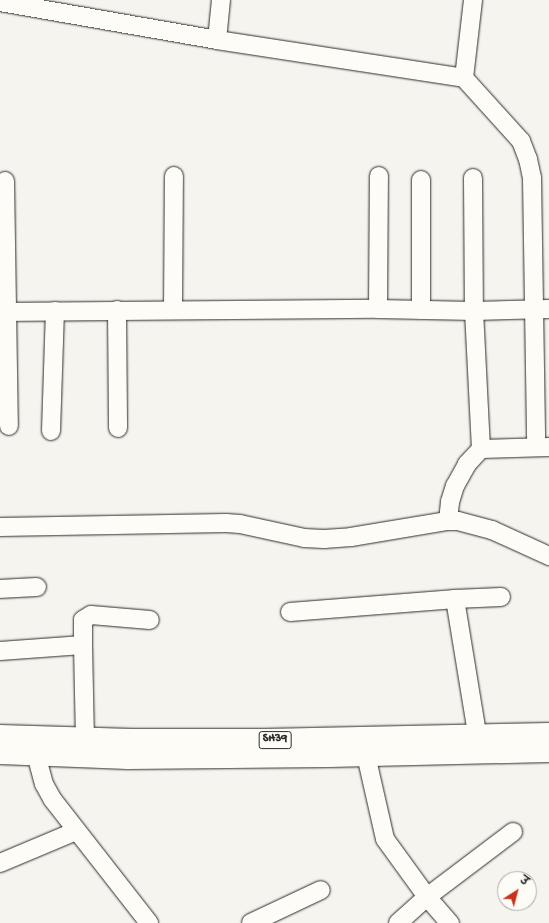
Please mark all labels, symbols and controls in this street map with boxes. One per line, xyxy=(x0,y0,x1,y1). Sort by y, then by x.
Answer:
road number: SH39 xyxy=(258,730,292,750)
north arrow xyxy=(497,871,537,911)
text: उ xyxy=(517,875,530,889)

